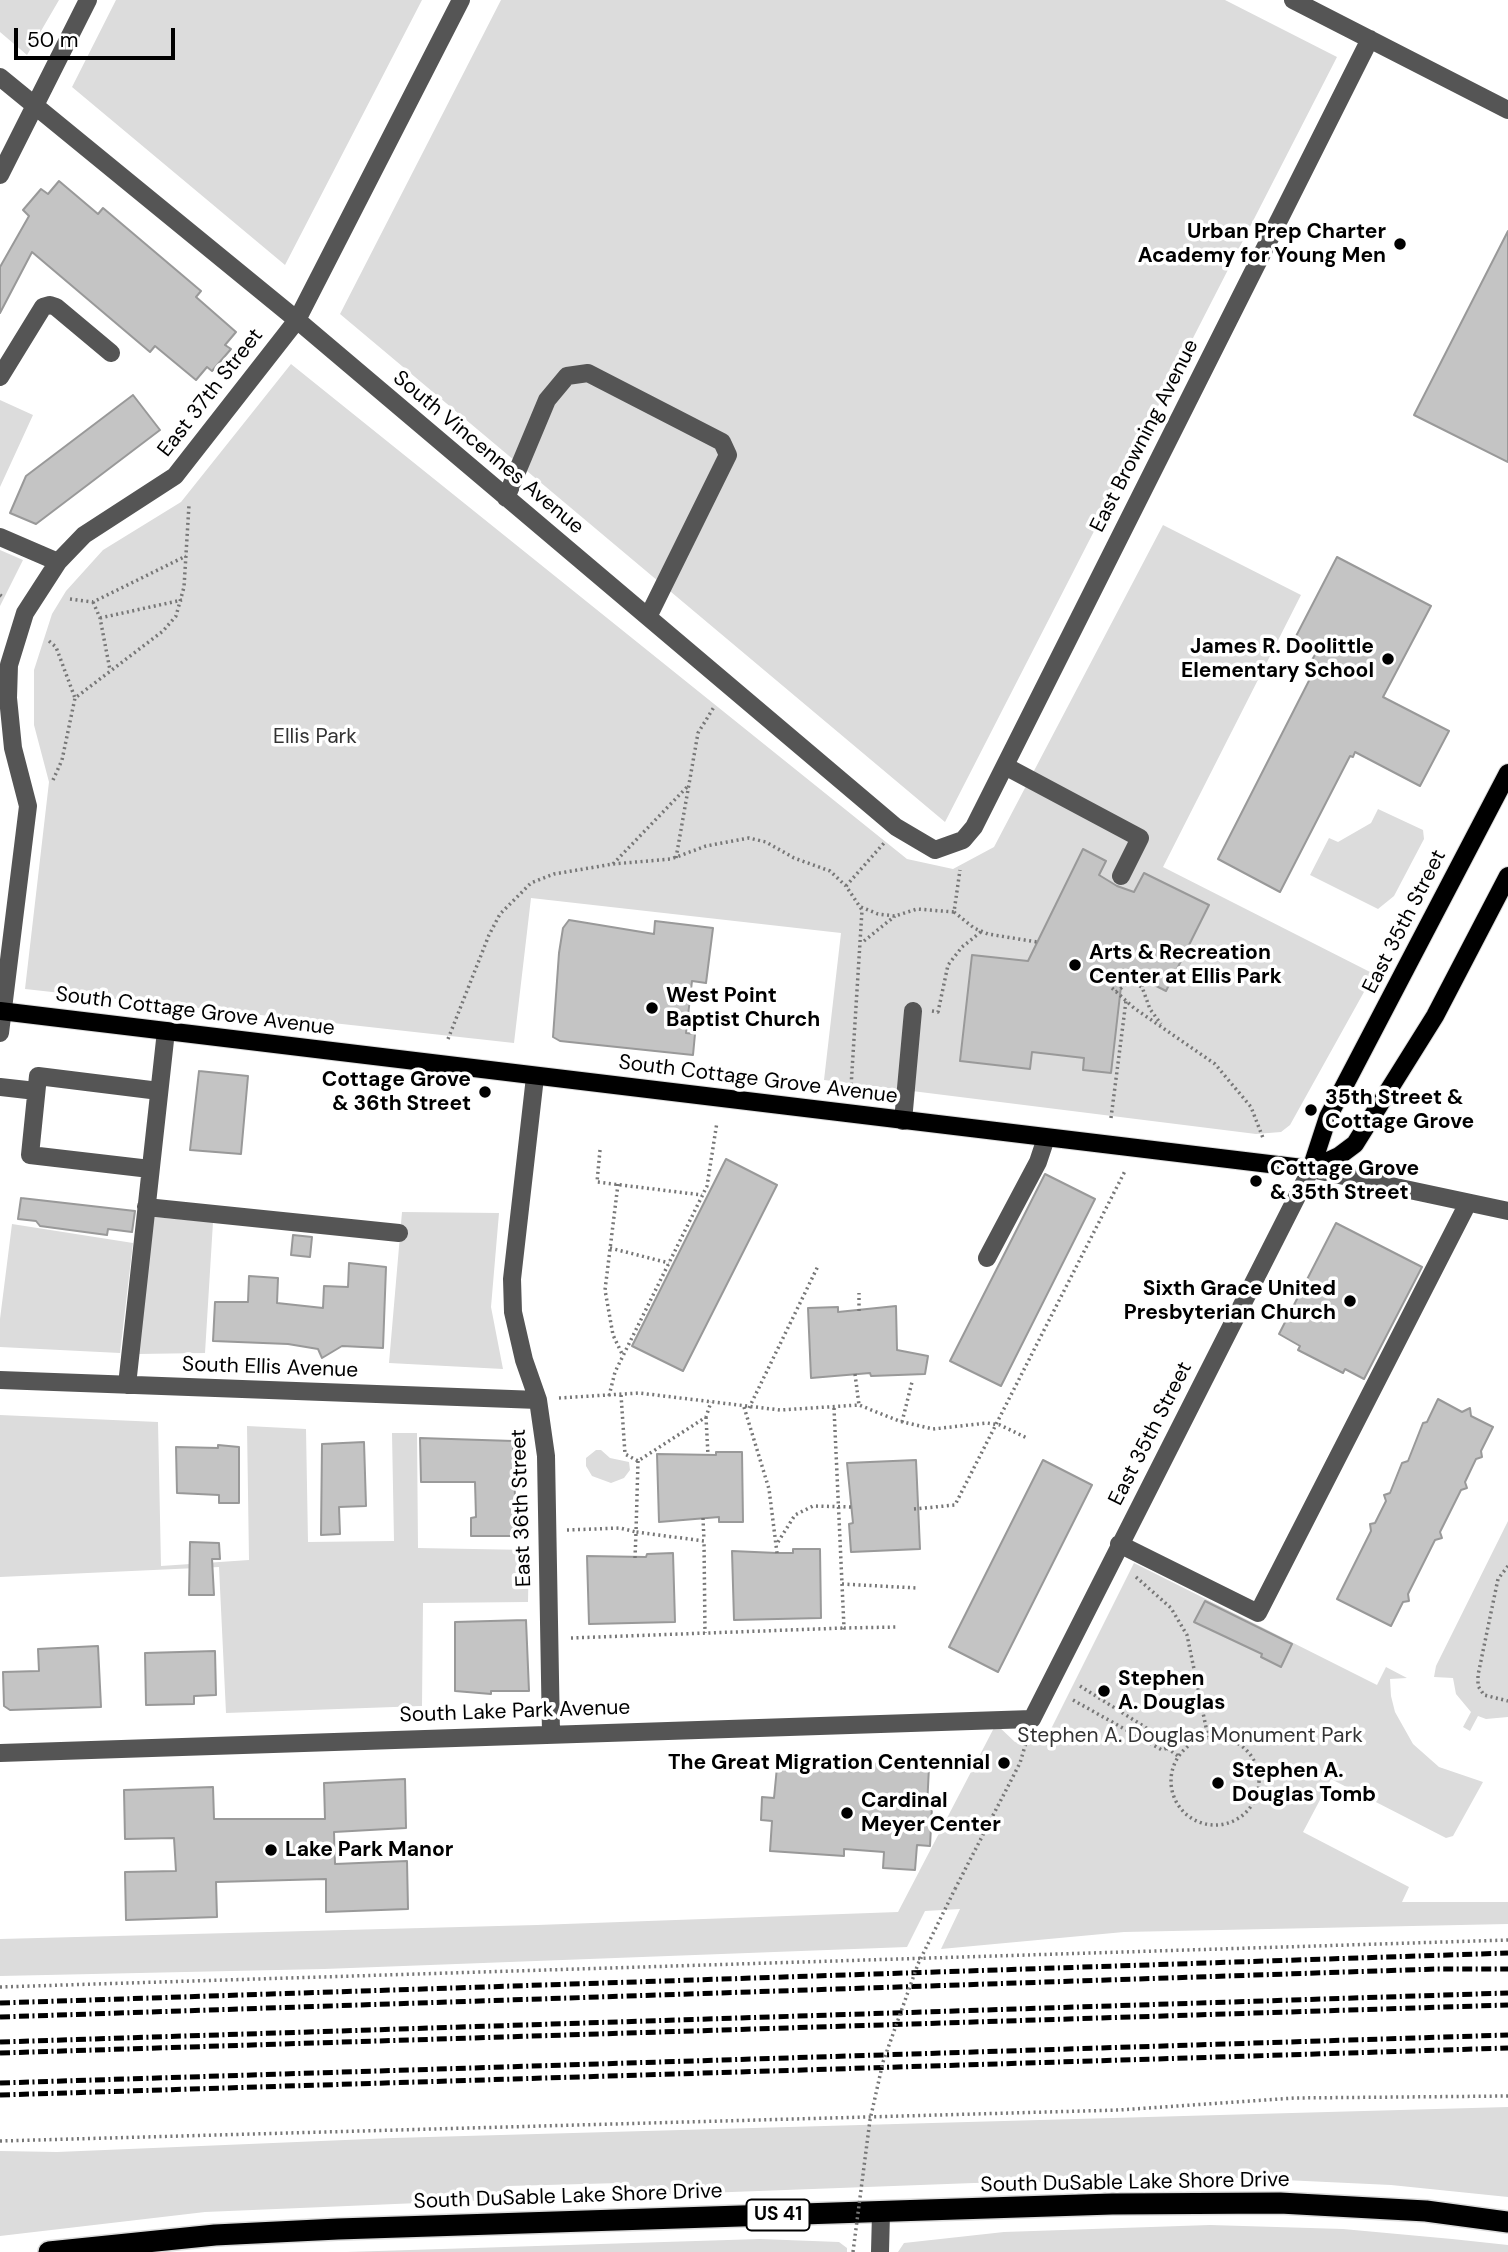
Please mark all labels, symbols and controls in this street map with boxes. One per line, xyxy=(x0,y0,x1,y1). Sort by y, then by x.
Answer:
scale bar xyxy=(18,14,178,58)
text: 50 m xyxy=(27,26,78,54)
place label: Urban Prep Charter Academy for Young Men xyxy=(1138,219,1386,269)
marker: Urban Prep Charter Academy for Young Men xyxy=(1392,236,1408,252)
street label: East 37th Street xyxy=(153,324,269,462)
street label: East Browning Avenue xyxy=(1085,335,1205,537)
street label: South Vincennes Avenue xyxy=(388,366,588,540)
place label: James R. Doolittle Elementary School xyxy=(1181,634,1374,684)
marker: James R. Doolittle Elementary School xyxy=(1380,651,1396,667)
park label: Ellis Park xyxy=(273,724,357,750)
street label: East 35th Street xyxy=(1358,846,1452,998)
place label: Arts & Recreation Center at Ellis Park xyxy=(1089,940,1282,990)
marker: Arts & Recreation Center at Ellis Park xyxy=(1067,957,1083,973)
street label: South Cottage Grove Avenue xyxy=(54,982,336,1042)
place label: West Point Baptist Church xyxy=(666,983,820,1033)
marker: West Point Baptist Church xyxy=(644,1000,660,1016)
street label: South Cottage Grove Avenue xyxy=(617,1050,899,1110)
place label: Cottage Grove & 36th Street xyxy=(322,1067,471,1117)
marker: Cottage Grove & 36th Street xyxy=(477,1084,493,1100)
place label: 35th Street & Cottage Grove xyxy=(1325,1085,1474,1135)
marker: 35th Street & Cottage Grove xyxy=(1303,1102,1319,1118)
place label: Cottage Grove & 35th Street xyxy=(1270,1156,1419,1206)
marker: Cottage Grove & 35th Street xyxy=(1248,1173,1264,1189)
place label: Sixth Grace United Presbyterian Church xyxy=(1124,1276,1336,1326)
marker: Sixth Grace United Presbyterian Church xyxy=(1342,1293,1358,1309)
street label: South Ellis Avenue xyxy=(181,1352,359,1384)
street label: East 35th Street xyxy=(1104,1358,1198,1510)
street label: East 36th Street xyxy=(507,1429,537,1587)
place label: Stephen A. Douglas xyxy=(1118,1666,1225,1716)
marker: Stephen A. Douglas xyxy=(1096,1683,1112,1699)
street label: South Lake Park Avenue xyxy=(399,1695,631,1729)
park label: Stephen A. Douglas Monument Park xyxy=(1017,1723,1363,1749)
place label: The Great Migration Centennial xyxy=(668,1750,990,1776)
marker: The Great Migration Centennial xyxy=(996,1755,1012,1771)
place label: Stephen A. Douglas Tomb xyxy=(1232,1758,1376,1808)
marker: Stephen A. Douglas Tomb xyxy=(1210,1775,1226,1791)
place label: Cardinal Meyer Center xyxy=(861,1788,1001,1838)
marker: Cardinal Meyer Center xyxy=(839,1805,855,1821)
place label: Lake Park Manor xyxy=(285,1837,453,1863)
marker: Lake Park Manor xyxy=(263,1842,279,1858)
street label: South DuSable Lake Shore Drive xyxy=(980,2168,1290,2198)
street label: South DuSable Lake Shore Drive xyxy=(413,2179,723,2215)
road number: US 41 xyxy=(746,2200,810,2230)

